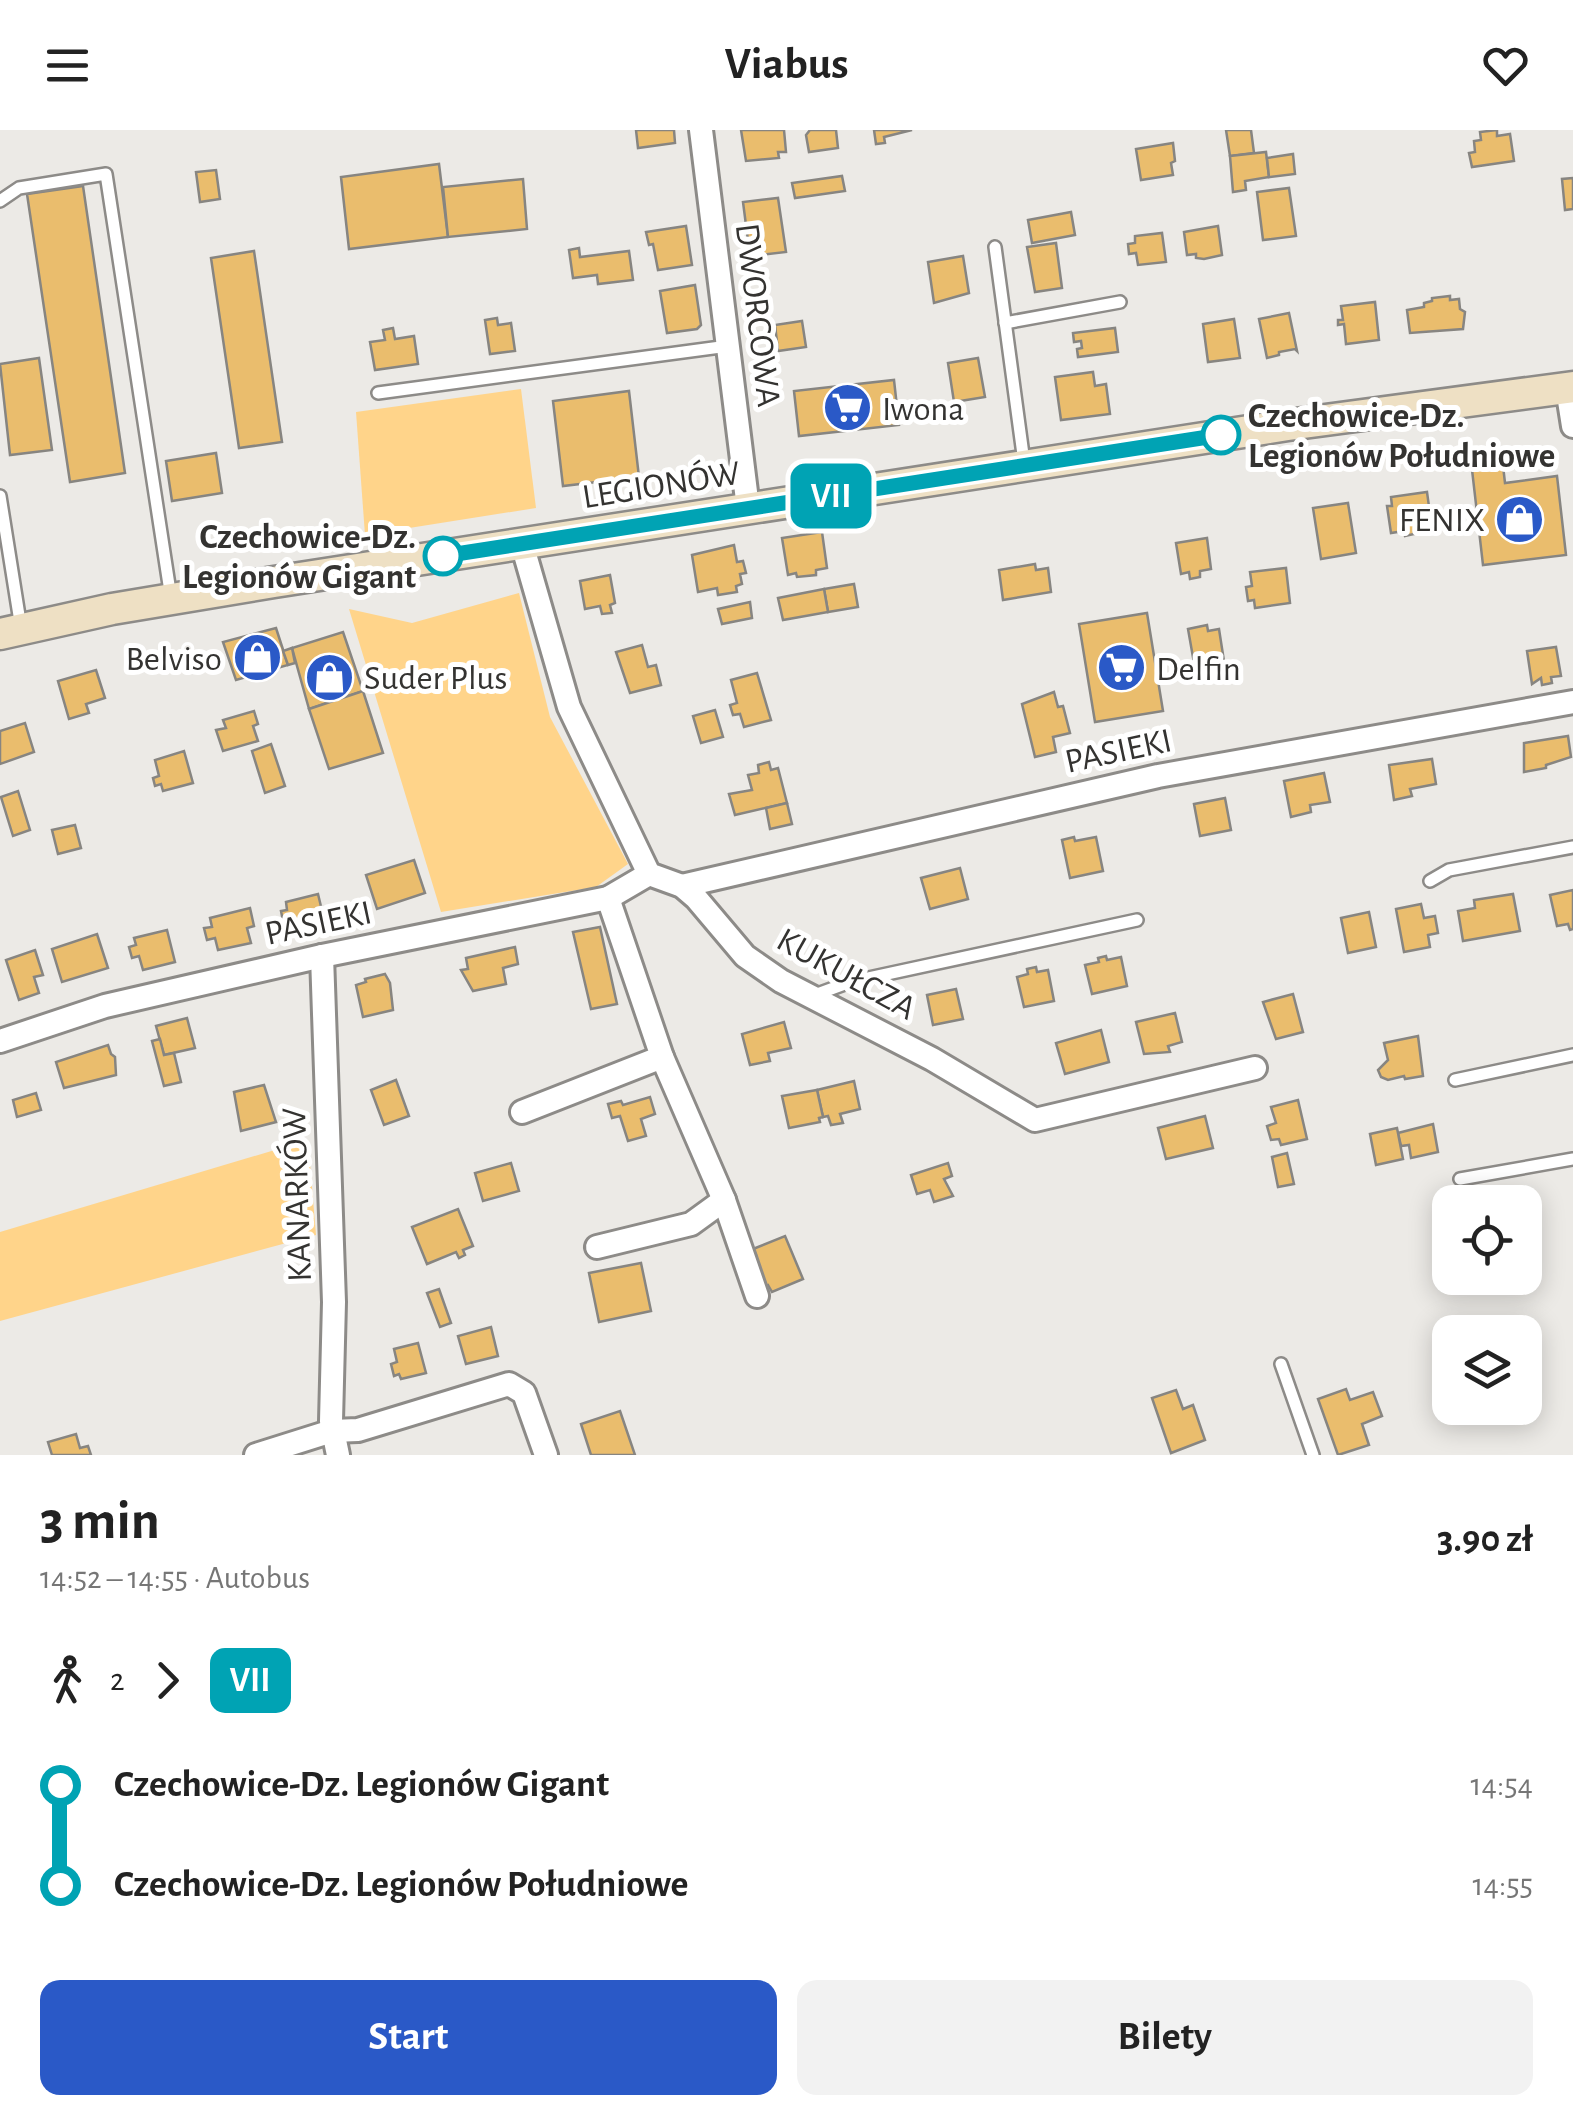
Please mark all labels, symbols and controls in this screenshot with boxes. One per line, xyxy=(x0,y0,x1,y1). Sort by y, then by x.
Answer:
icon: menu xyxy=(40,38,95,93)
icon: heart xyxy=(1478,38,1533,93)
text: Viabus xyxy=(724,42,849,87)
street label: DWORCOWA xyxy=(729,221,786,409)
supermarket icon: Iwona xyxy=(821,382,873,434)
place label: Iwona xyxy=(882,392,964,427)
place label: Czechowice-Dz. Legionów Południowe xyxy=(1248,399,1555,474)
marker: Czechowice-Dz. Legionów Południowe xyxy=(1202,416,1240,454)
street label: LEGIONÓW xyxy=(580,454,743,515)
line badge: VII xyxy=(774,464,888,528)
text: VII xyxy=(810,479,852,514)
shop icon: FENIX xyxy=(1494,493,1546,545)
place label: FENIX xyxy=(1399,503,1485,538)
place label: Czechowice-Dz. Legionów Gigant xyxy=(182,520,416,595)
marker: Czechowice-Dz. Legionów Gigant xyxy=(424,537,462,575)
shop icon: Belviso xyxy=(231,632,283,684)
place label: Belviso xyxy=(125,642,222,677)
supermarket icon: Delfin xyxy=(1095,642,1147,694)
shop icon: Suder Plus xyxy=(303,651,355,703)
place label: Delfin xyxy=(1156,652,1241,687)
place label: Suder Plus xyxy=(364,661,507,696)
street label: PASIEKI xyxy=(1062,723,1175,780)
street label: PASIEKI xyxy=(262,895,375,952)
street label: KUKUŁCZA xyxy=(771,922,922,1027)
street label: KANARKÓW xyxy=(275,1107,318,1283)
map controls xyxy=(1432,1185,1542,1425)
button: locate xyxy=(1432,1185,1542,1295)
button: layers xyxy=(1432,1315,1542,1425)
text: 3 min xyxy=(40,1494,160,1549)
text: 3.90 zł xyxy=(1437,1521,1533,1559)
text: 14:52 – 14:55 · Autobus xyxy=(40,1562,310,1594)
icon: walk xyxy=(40,1653,95,1708)
icon: forward xyxy=(140,1653,195,1708)
text: VII xyxy=(230,1663,271,1698)
text: 2 xyxy=(110,1664,125,1696)
text: Czechowice-Dz. Legionów Gigant xyxy=(114,1766,609,1804)
text: 14:54 xyxy=(1471,1769,1533,1801)
text: Czechowice-Dz. Legionów Południowe xyxy=(114,1866,689,1904)
text: 14:55 xyxy=(1473,1869,1533,1901)
button: Start xyxy=(40,1980,777,2095)
button: Bilety xyxy=(797,1980,1533,2095)

